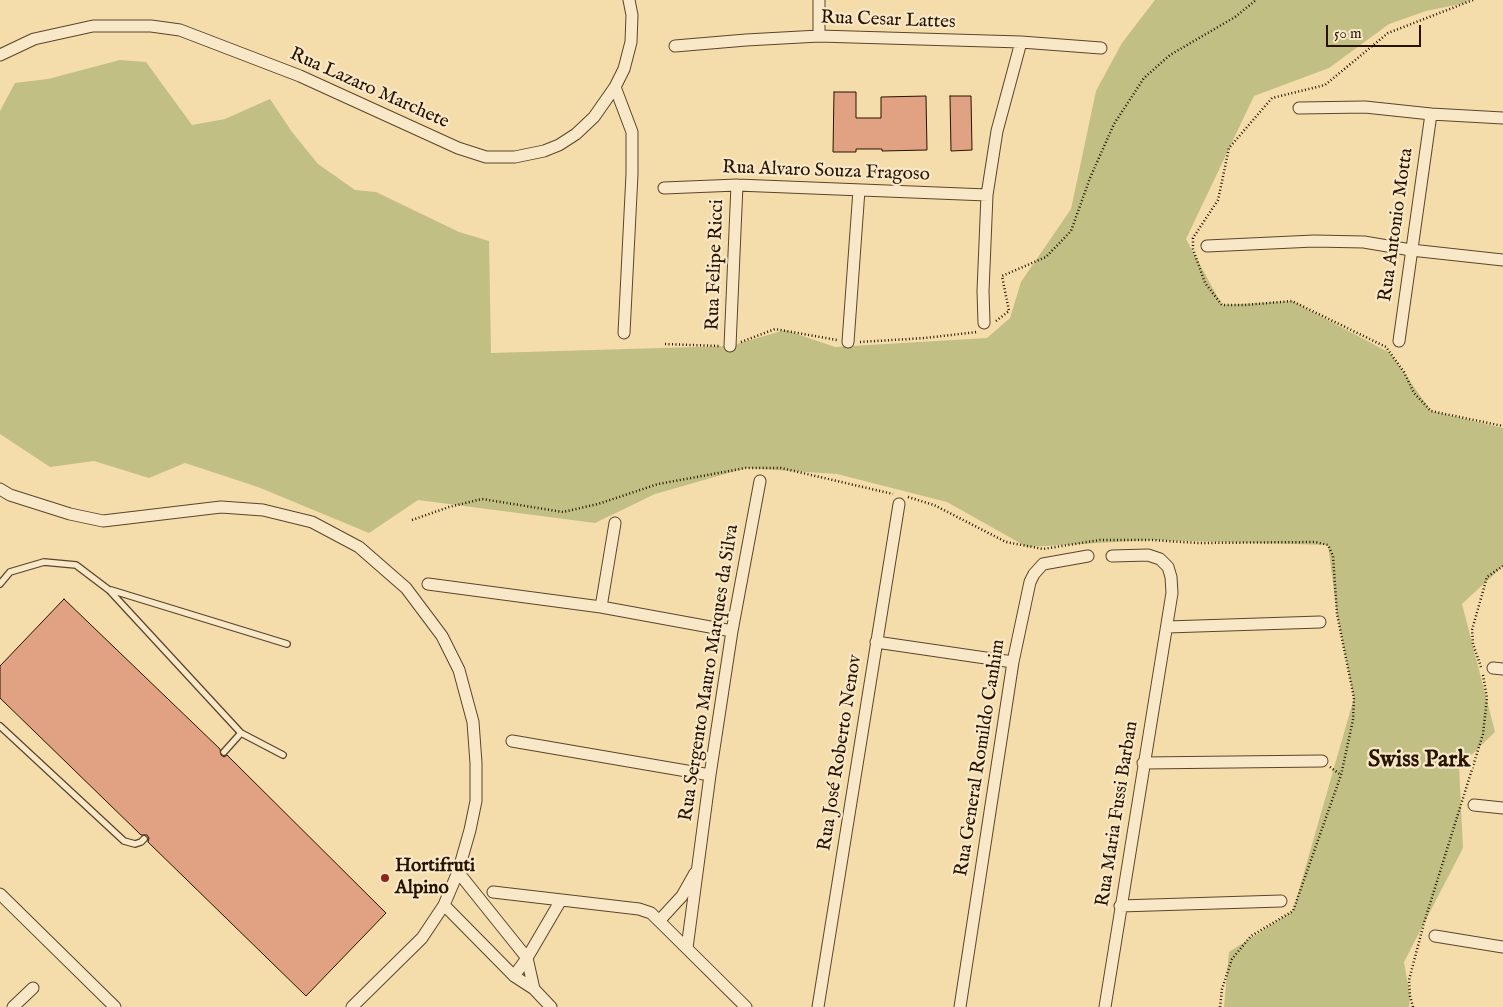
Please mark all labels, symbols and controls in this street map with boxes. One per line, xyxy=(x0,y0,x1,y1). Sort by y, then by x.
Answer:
street label: Rua Cesar Lattes xyxy=(820,7,956,35)
scale bar xyxy=(1328,15,1423,47)
text: 50 m xyxy=(1334,24,1362,43)
street label: Rua Lazaro Marchete xyxy=(286,44,452,134)
street label: Rua Antonio Motta xyxy=(1375,147,1419,303)
street label: Rua Alvaro Souza Fragoso xyxy=(722,157,930,187)
street label: Rua Felipe Ricci xyxy=(702,199,730,331)
street label: Rua Sergento Mauro Marques da Silva xyxy=(675,523,745,823)
street label: Rua General Romildo Canhim xyxy=(951,638,1011,878)
street label: Rua José Roberto Nenov xyxy=(814,653,868,853)
street label: Rua Maria Fussi Barban xyxy=(1092,720,1144,908)
district label: Swiss Park xyxy=(1368,747,1470,775)
place label: Hortifruti Alpino xyxy=(395,856,475,900)
marker: Hortifruti Alpino xyxy=(379,872,391,884)

